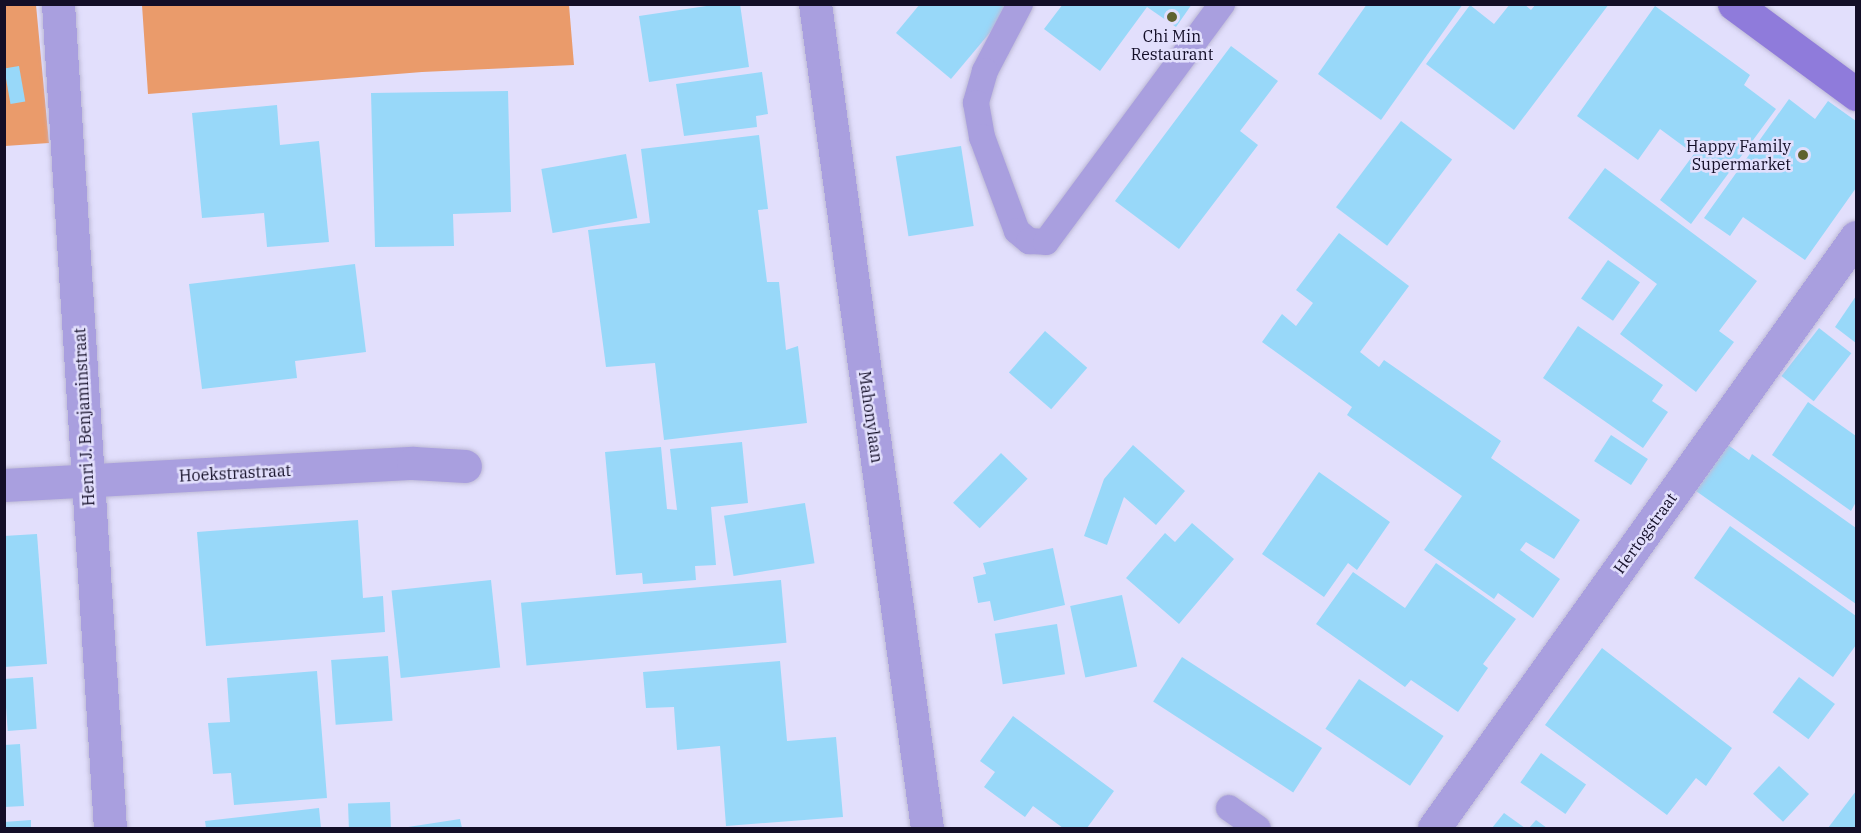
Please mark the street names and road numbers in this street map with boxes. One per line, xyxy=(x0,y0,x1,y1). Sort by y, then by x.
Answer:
street label: Henri J. Benjaminstraat xyxy=(70,327,98,507)
street label: Mahonylaan xyxy=(855,370,887,464)
street label: Hoekstrastraat xyxy=(178,460,292,486)
street label: Hertogstraat xyxy=(1609,489,1681,577)

